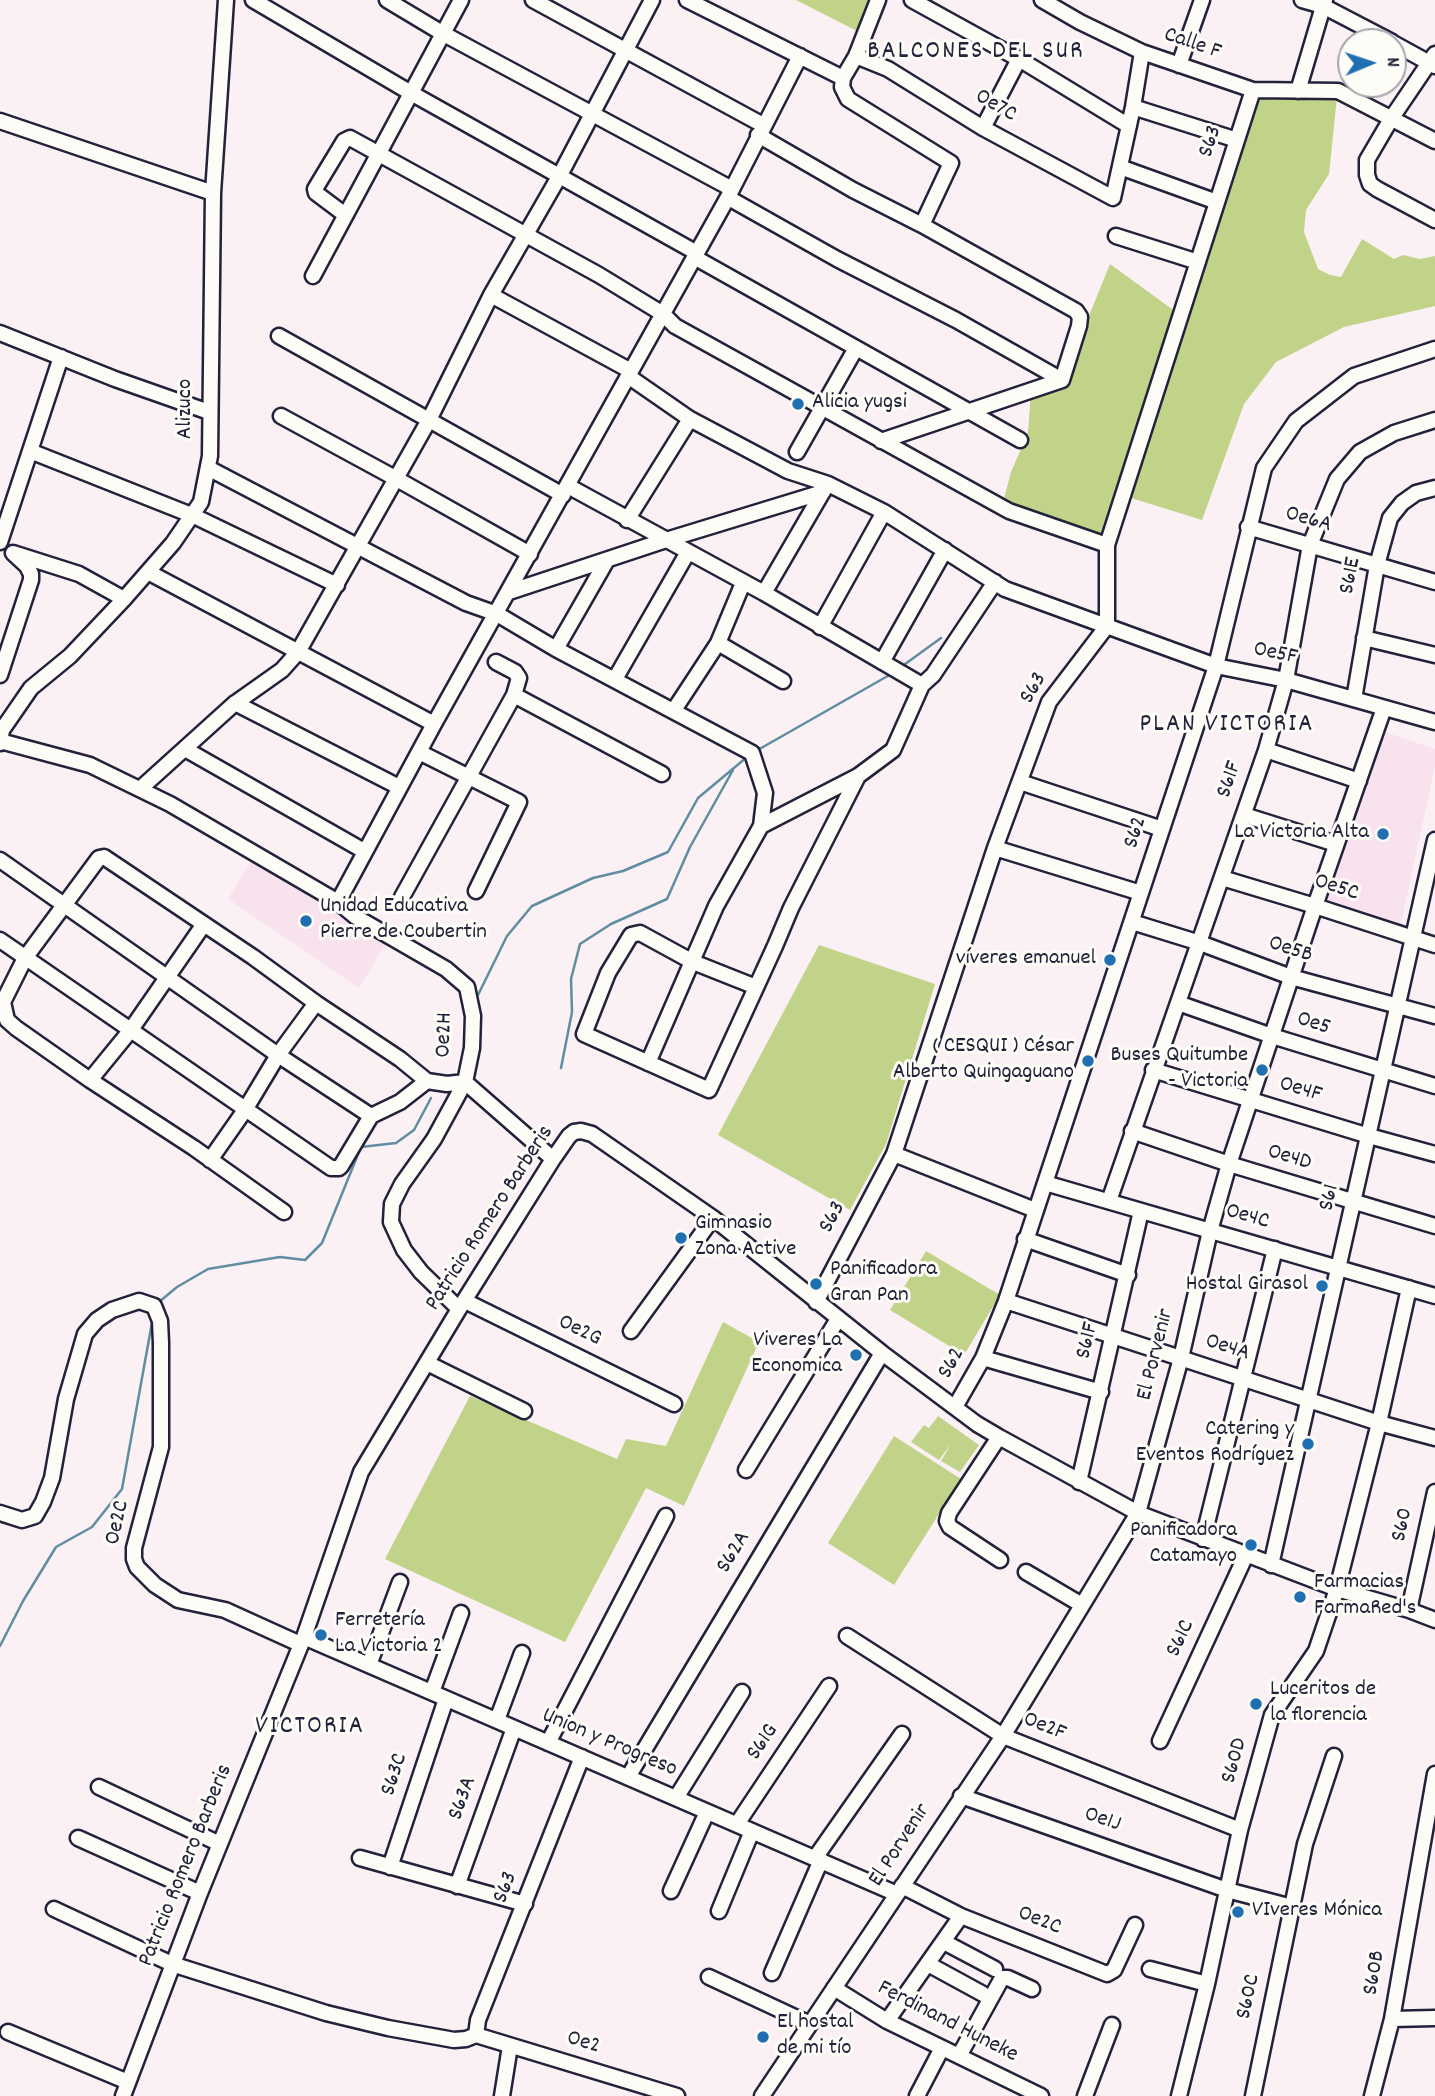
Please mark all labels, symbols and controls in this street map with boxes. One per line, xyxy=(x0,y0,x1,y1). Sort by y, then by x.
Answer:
street label: Calle F xyxy=(1160,22,1224,68)
north arrow xyxy=(1337,28,1407,98)
district label: BALCONES DEL SUR xyxy=(869,37,1083,69)
text: N xyxy=(1378,57,1405,67)
street label: Oe7C xyxy=(969,84,1021,130)
street label: S63 xyxy=(1194,123,1230,161)
street label: Alizuco xyxy=(173,379,201,439)
place label: Alicia yugsi xyxy=(812,390,907,418)
marker: Alicia yugsi xyxy=(790,396,806,412)
street label: Oe6A xyxy=(1282,501,1334,541)
street label: S61E xyxy=(1335,555,1369,597)
street label: Oe5F xyxy=(1250,637,1300,673)
street label: S63 xyxy=(1015,668,1055,710)
district label: PLAN VICTORIA xyxy=(1141,710,1313,742)
street label: S61F xyxy=(1212,758,1250,802)
street label: S62 xyxy=(1119,814,1155,852)
place label: La Victoria Alta xyxy=(1234,820,1369,848)
marker: La Victoria Alta xyxy=(1375,826,1391,842)
street label: Oe5C xyxy=(1310,869,1362,909)
place label: Unidad Educativa Pierre de Coubertin xyxy=(320,894,487,948)
marker: Unidad Educativa Pierre de Coubertin xyxy=(298,913,314,929)
street label: Oe5B xyxy=(1264,931,1316,971)
place label: víveres emanuel xyxy=(956,946,1096,974)
marker: víveres emanuel xyxy=(1102,952,1118,968)
street label: Oe5 xyxy=(1293,1007,1333,1043)
street label: Oe2H xyxy=(431,1012,461,1058)
place label: ( CESQUI ) César Alberto Quingaguano xyxy=(893,1034,1074,1088)
place label: Buses Quitumbe - Victoria xyxy=(1111,1043,1248,1097)
marker: ( CESQUI ) César Alberto Quingaguano xyxy=(1080,1053,1096,1069)
marker: Buses Quitumbe - Victoria xyxy=(1254,1062,1270,1078)
street label: Oe4F xyxy=(1275,1071,1325,1111)
street label: Patricio Romero Barberis xyxy=(421,1121,561,1317)
street label: Oe4D xyxy=(1264,1139,1314,1179)
street label: S61 xyxy=(1315,1182,1347,1214)
street label: S63 xyxy=(814,1198,854,1238)
street label: Oe4C xyxy=(1222,1199,1272,1237)
place label: Gimnasio Zona Active xyxy=(695,1211,796,1265)
marker: Gimnasio Zona Active xyxy=(673,1230,689,1246)
place label: Panificadora Gran Pan xyxy=(830,1257,937,1311)
place label: Hostal Girasol xyxy=(1186,1272,1308,1300)
marker: Panificadora Gran Pan xyxy=(808,1276,824,1292)
marker: Hostal Girasol xyxy=(1314,1278,1330,1294)
street label: El Porvenir xyxy=(1132,1306,1182,1404)
street label: Oe2G xyxy=(553,1310,605,1354)
street label: S61F xyxy=(1071,1320,1107,1362)
place label: Viveres La Economica xyxy=(751,1328,842,1382)
street label: Oe4A xyxy=(1201,1329,1253,1369)
street label: S62 xyxy=(933,1344,973,1384)
marker: Viveres La Economica xyxy=(848,1347,864,1363)
place label: Catering y Eventos Rodríguez xyxy=(1136,1417,1294,1471)
marker: Catering y Eventos Rodríguez xyxy=(1300,1436,1316,1452)
street label: Oe2C xyxy=(101,1498,137,1548)
street label: S60 xyxy=(1387,1506,1421,1544)
place label: Panificadora Catamayo xyxy=(1130,1518,1237,1572)
street label: S62A xyxy=(712,1527,758,1579)
marker: Panificadora Catamayo xyxy=(1243,1537,1259,1553)
place label: Farmacias FarmaRed's xyxy=(1314,1570,1416,1624)
marker: Farmacias FarmaRed's xyxy=(1292,1589,1308,1605)
place label: Ferretería La Victoria 2 xyxy=(335,1608,443,1662)
street label: S61C xyxy=(1162,1616,1202,1662)
marker: Ferretería La Victoria 2 xyxy=(313,1627,329,1643)
place label: Luceritos de la florencia xyxy=(1270,1677,1376,1731)
marker: Luceritos de la florencia xyxy=(1248,1696,1264,1712)
street label: Union y Progreso xyxy=(537,1703,681,1785)
street label: Oe2F xyxy=(1019,1707,1069,1749)
district label: VICTORIA xyxy=(256,1712,364,1744)
street label: S61G xyxy=(742,1720,786,1766)
street label: S60D xyxy=(1217,1735,1255,1787)
street label: S63C xyxy=(376,1750,416,1800)
street label: Patricio Romero Barberis xyxy=(134,1761,240,1971)
street label: S63A xyxy=(443,1774,485,1824)
street label: El Porvenir xyxy=(864,1799,938,1893)
street label: Oe1J xyxy=(1080,1802,1124,1840)
street label: S63 xyxy=(488,1868,526,1908)
place label: VIveres Mónica xyxy=(1252,1898,1382,1926)
street label: Oe2C xyxy=(1013,1901,1065,1943)
marker: VIveres Mónica xyxy=(1230,1904,1246,1920)
street label: S60B xyxy=(1359,1949,1393,1997)
street label: S60C xyxy=(1232,1972,1268,2022)
street label: Ferdinand Huneke xyxy=(872,1976,1022,2070)
place label: El hostal de mi tío xyxy=(777,2010,853,2064)
street label: Oe2 xyxy=(563,2026,603,2062)
marker: El hostal de mi tío xyxy=(755,2029,771,2045)

